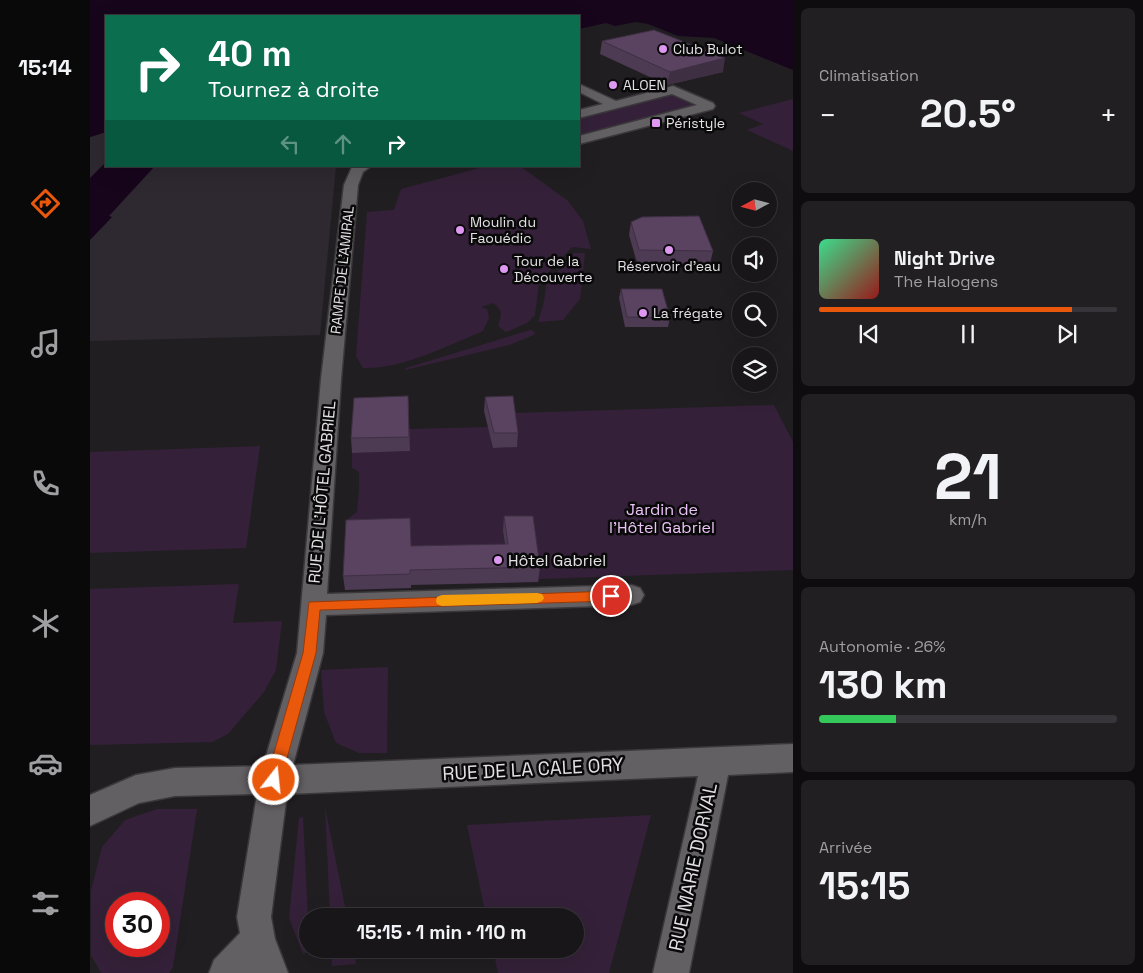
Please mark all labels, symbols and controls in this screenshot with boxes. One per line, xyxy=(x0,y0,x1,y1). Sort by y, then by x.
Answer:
text: 40 m xyxy=(208,32,292,76)
icon: right xyxy=(125,35,190,100)
place label: Club Bulot xyxy=(673,40,743,58)
marker: Club Bulot xyxy=(657,43,669,55)
text: 15:14 xyxy=(18,53,72,81)
text: Climatisation xyxy=(819,65,919,86)
text: Tournez à droite xyxy=(208,75,379,103)
place label: ALOEN xyxy=(623,76,666,94)
marker: ALOEN xyxy=(607,79,619,91)
text: 20.5° xyxy=(920,90,1016,138)
text: − xyxy=(819,97,836,133)
text: + xyxy=(1100,97,1117,133)
place label: Péristyle xyxy=(666,114,725,132)
marker: Péristyle xyxy=(650,117,662,129)
icon: left xyxy=(276,130,304,158)
icon: ahead xyxy=(329,130,357,158)
icon: right xyxy=(382,130,410,158)
north arrow xyxy=(732,182,778,228)
map controls xyxy=(732,182,777,392)
icon: directions xyxy=(28,186,63,221)
street label: RAMPE DE L'AMIRAL xyxy=(326,205,358,335)
place label: Moulin du Faouédic xyxy=(470,213,536,247)
marker: Moulin du Faouédic xyxy=(454,224,466,236)
button: sound xyxy=(732,237,777,282)
marker: Réservoir d'eau xyxy=(663,244,675,256)
text: Night Drive xyxy=(894,246,995,271)
place label: Tour de la Découverte xyxy=(514,252,592,286)
place label: Réservoir d'eau xyxy=(617,257,721,275)
marker: Tour de la Découverte xyxy=(498,263,510,275)
text: The Halogens xyxy=(894,271,998,292)
button: search xyxy=(732,292,777,337)
place label: La frégate xyxy=(653,304,723,322)
marker: La frégate xyxy=(637,307,649,319)
icon: previous xyxy=(855,320,883,348)
icon: pause xyxy=(954,320,982,348)
icon: next xyxy=(1053,320,1081,348)
icon: music xyxy=(28,326,63,361)
button: layers xyxy=(732,347,777,392)
street label: RUE DE L'HÔTEL GABRIEL xyxy=(304,400,340,584)
text: 21 xyxy=(934,435,1002,518)
icon: phone xyxy=(28,466,63,501)
park label: Jardin de l'Hôtel Gabriel xyxy=(609,499,715,538)
text: km/h xyxy=(949,509,987,530)
place label: Hôtel Gabriel xyxy=(508,550,606,571)
marker: Hôtel Gabriel xyxy=(492,554,504,566)
pin xyxy=(590,575,632,617)
icon: arrive xyxy=(597,582,625,610)
icon: climate xyxy=(28,606,63,641)
text: Autonomie · 26% xyxy=(819,636,946,657)
text: 130 km xyxy=(819,661,947,709)
icon: car xyxy=(28,746,63,781)
street label: RUE DE LA CALE ORY xyxy=(442,752,625,786)
position arrow xyxy=(247,753,299,805)
street label: RUE MARIE DORVAL xyxy=(663,781,723,953)
text: Arrivée xyxy=(819,837,872,858)
text: 15:15 xyxy=(819,862,910,910)
icon: filters xyxy=(28,886,63,921)
speed limit sign: 30 xyxy=(105,892,170,957)
text: 15:15 · 1 min · 110 m xyxy=(356,920,527,945)

